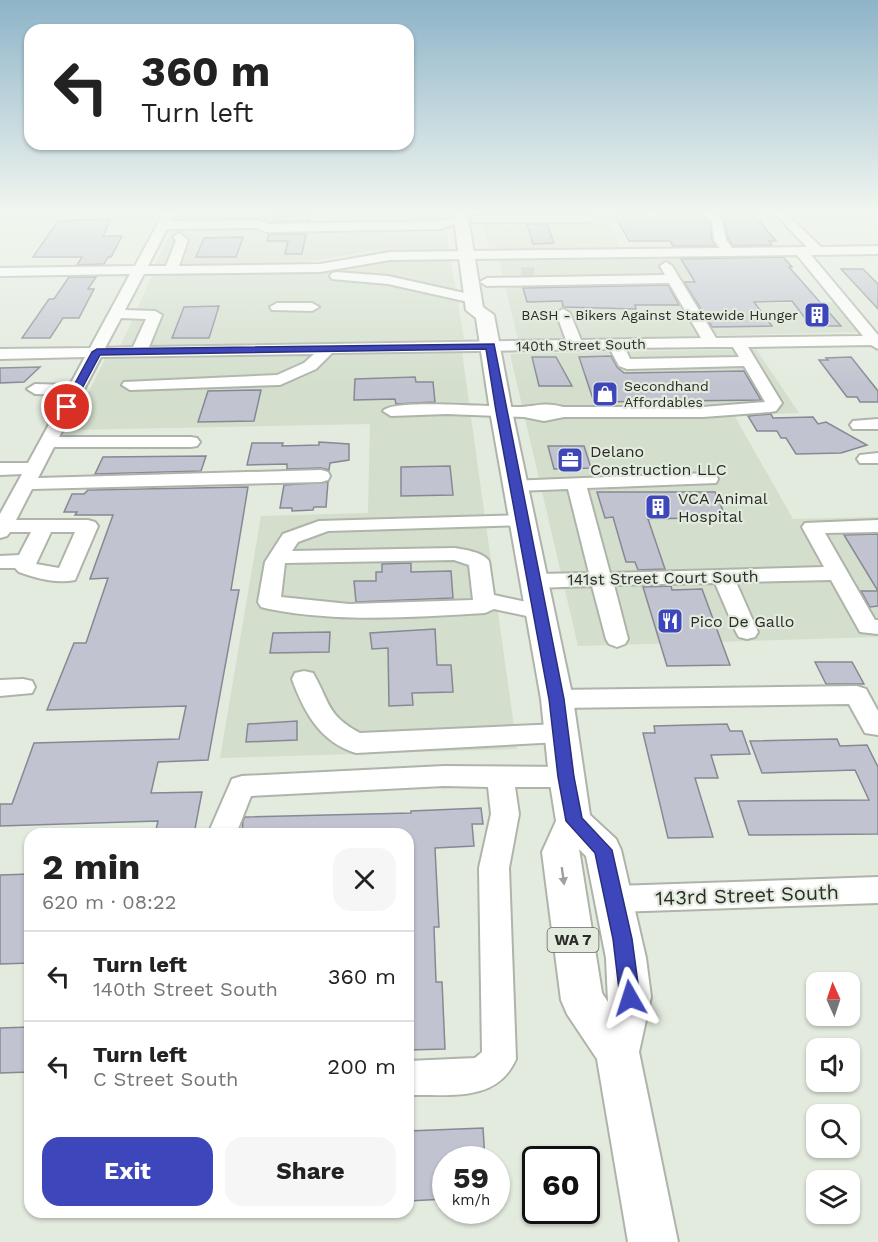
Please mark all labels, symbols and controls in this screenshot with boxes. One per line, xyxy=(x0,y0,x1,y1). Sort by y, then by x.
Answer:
text: 360 m xyxy=(141,47,270,96)
icon: left xyxy=(42,48,120,126)
text: Turn left xyxy=(141,97,253,129)
building icon: BASH - Bikers Against Statewide Hunger xyxy=(802,300,832,330)
place label: BASH - Bikers Against Statewide Hunger xyxy=(521,307,798,323)
street label: 140th Street South xyxy=(516,336,646,354)
place label: Secondhand Affordables xyxy=(624,378,709,410)
shop icon: Secondhand Affordables xyxy=(590,379,620,409)
pin xyxy=(41,381,92,432)
icon: arrive xyxy=(50,390,83,423)
place label: Delano Construction LLC xyxy=(590,442,727,479)
office icon: Delano Construction LLC xyxy=(555,445,585,475)
place label: VCA Animal Hospital xyxy=(678,489,768,526)
building icon: VCA Animal Hospital xyxy=(643,492,673,522)
street label: 141st Street Court South xyxy=(567,567,759,589)
restaurant icon: Pico De Gallo xyxy=(655,606,685,636)
place label: Pico De Gallo xyxy=(690,612,794,631)
text: 2 min xyxy=(42,846,140,888)
button: close xyxy=(333,848,396,911)
one-way arrow xyxy=(559,867,568,886)
street label: 143rd Street South xyxy=(655,880,839,910)
text: 620 m · 08:22 xyxy=(42,890,176,914)
road number: WA 7 xyxy=(548,928,598,952)
text: Turn left xyxy=(93,952,187,977)
icon: left xyxy=(42,960,75,993)
text: 360 m xyxy=(328,964,396,989)
position arrow xyxy=(598,966,662,1030)
north arrow xyxy=(806,972,860,1026)
map controls xyxy=(806,972,860,1224)
text: 140th Street South xyxy=(93,977,278,1001)
button: sound xyxy=(806,1038,860,1092)
text: Turn left xyxy=(93,1042,187,1067)
icon: left xyxy=(42,1050,75,1083)
text: 200 m xyxy=(327,1054,396,1079)
text: C Street South xyxy=(93,1067,238,1091)
button: search xyxy=(806,1104,860,1158)
button: Exit xyxy=(42,1137,213,1206)
button: Share xyxy=(225,1137,396,1206)
speed limit sign: 60 xyxy=(522,1146,600,1224)
text: 59 xyxy=(453,1160,489,1195)
button: layers xyxy=(806,1170,860,1224)
text: km/h xyxy=(452,1191,490,1209)

